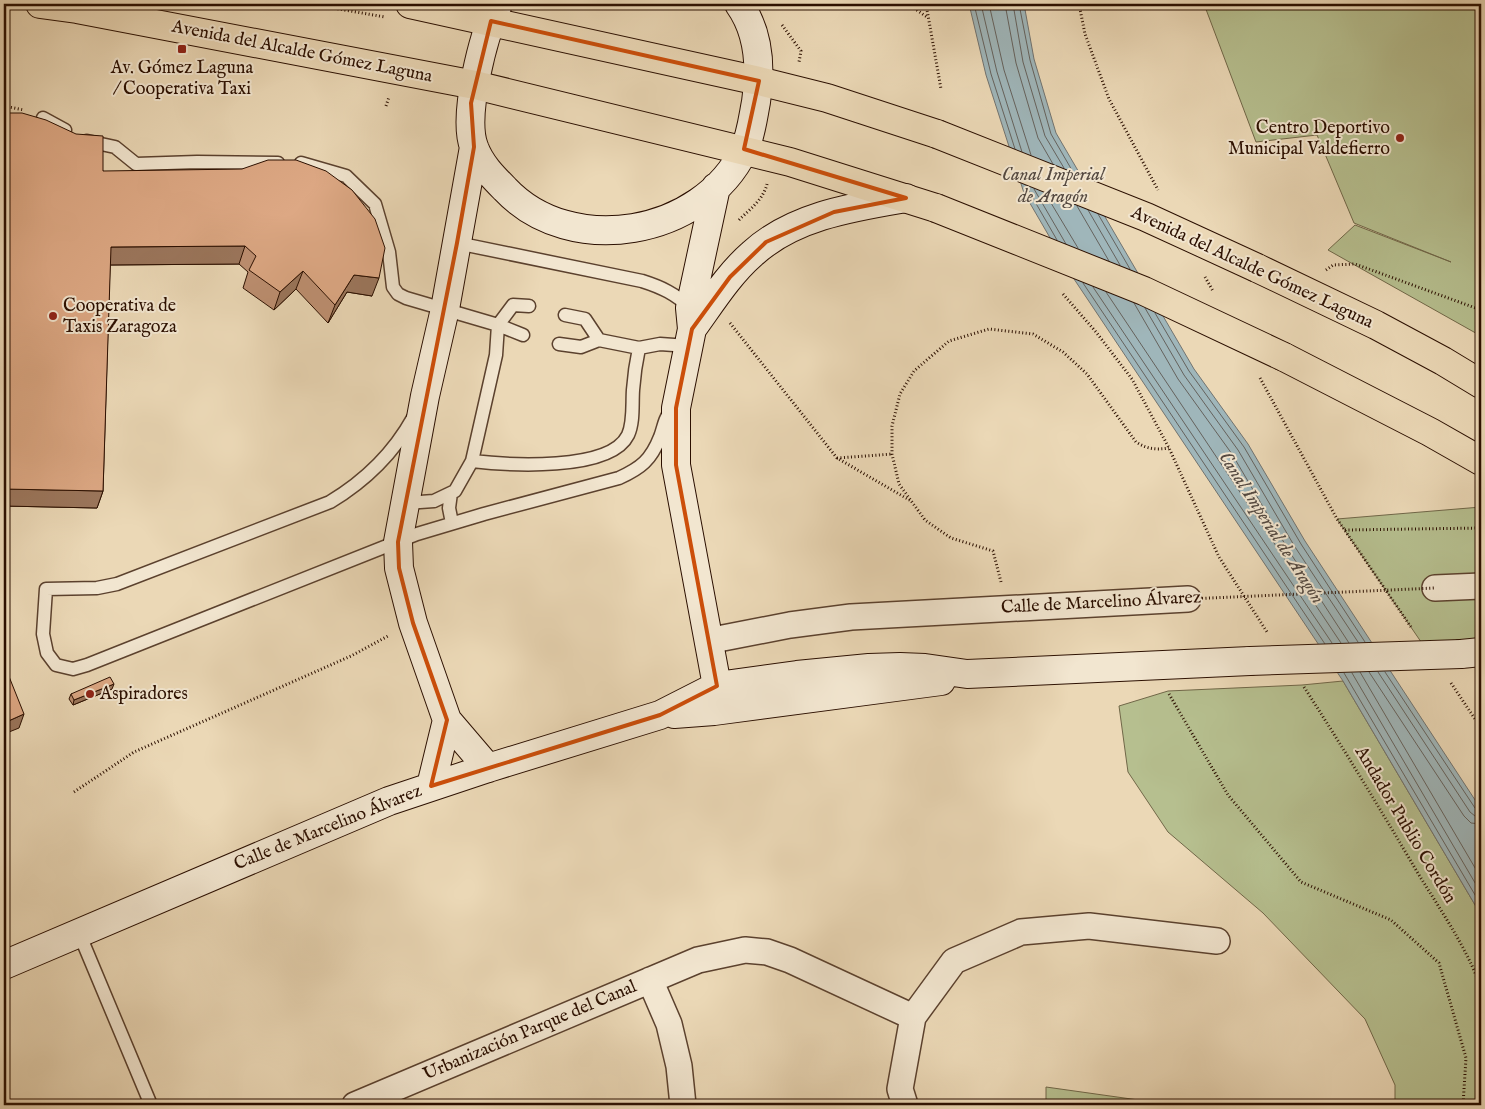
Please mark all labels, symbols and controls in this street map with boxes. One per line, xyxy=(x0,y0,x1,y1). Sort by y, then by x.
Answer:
street label: Avenida del Alcalde Gómez Laguna xyxy=(169,15,434,89)
marker: Av. Gómez Laguna / Cooperativa Taxi xyxy=(176,43,188,55)
place label: Av. Gómez Laguna / Cooperativa Taxi xyxy=(110,57,253,101)
place label: Centro Deportivo Municipal Valdefierro xyxy=(1228,117,1390,161)
marker: Centro Deportivo Municipal Valdefierro xyxy=(1394,132,1406,144)
water label: Canal Imperial de Aragón xyxy=(1002,163,1106,209)
street label: Avenida del Alcalde Gómez Laguna xyxy=(1126,201,1377,334)
place label: Cooperativa de Taxis Zaragoza xyxy=(63,295,177,339)
marker: Cooperativa de Taxis Zaragoza xyxy=(47,310,59,322)
water label: Canal Imperial de Aragón xyxy=(1213,447,1329,609)
street label: Calle de Marcelino Álvarez xyxy=(1000,584,1202,620)
place label: Aspiradores xyxy=(99,683,188,706)
marker: Aspiradores xyxy=(84,688,96,700)
street label: Andador Publio Cordón xyxy=(1348,741,1461,908)
street label: Calle de Marcelino Álvarez xyxy=(230,778,425,876)
street label: Urbanización Parque del Canal xyxy=(420,976,640,1086)

